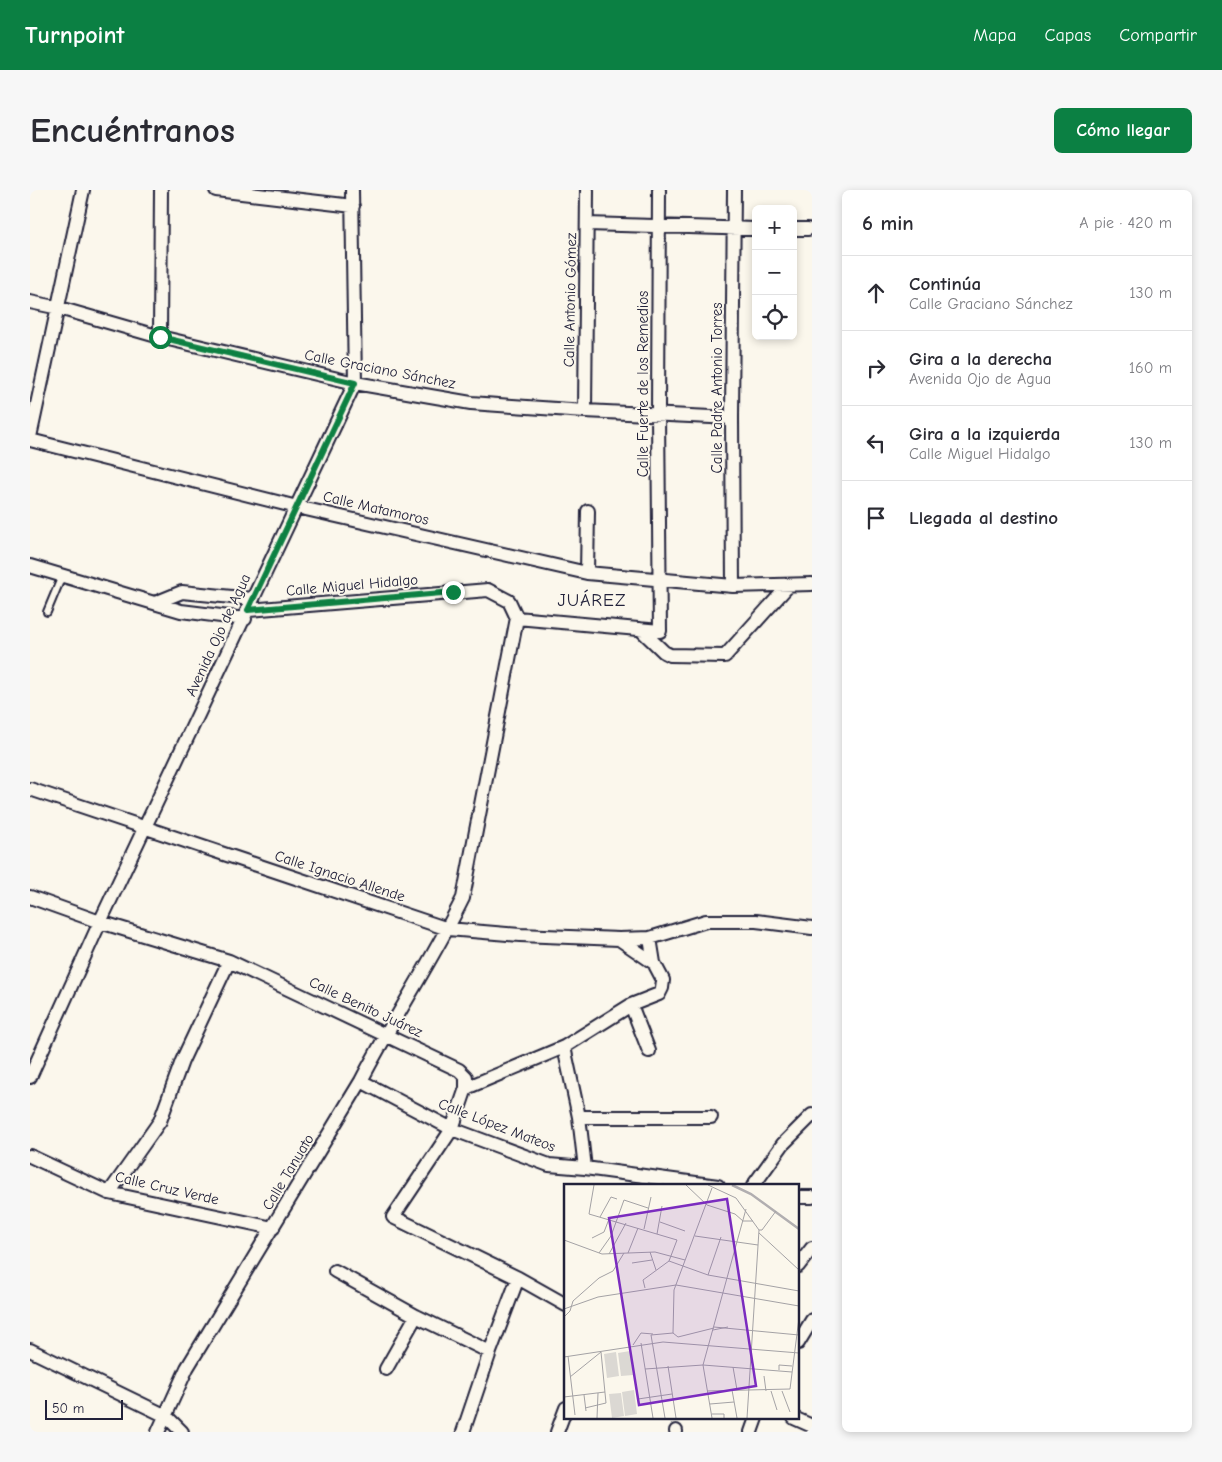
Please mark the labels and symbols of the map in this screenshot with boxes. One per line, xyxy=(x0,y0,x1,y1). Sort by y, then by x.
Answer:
street label: Calle Antonio Gómez xyxy=(560,232,580,367)
street label: Calle Fuerte de los Remedios xyxy=(634,291,652,477)
street label: Calle Padre Antonio Torres xyxy=(708,303,726,473)
route start xyxy=(149,326,172,349)
street label: Calle Graciano Sánchez xyxy=(303,346,457,393)
street label: Calle Matamoros xyxy=(321,487,431,529)
street label: Calle Miguel Hidalgo xyxy=(285,570,419,600)
street label: Avenida Ojo de Agua xyxy=(182,571,254,699)
route end xyxy=(442,581,465,604)
district label: JUÁREZ xyxy=(558,589,626,611)
street label: Calle Ignacio Allende xyxy=(273,846,408,906)
street label: Calle Benito Juárez xyxy=(306,973,426,1041)
street label: Calle López Mateos xyxy=(436,1094,558,1156)
street label: Calle Tanuato xyxy=(258,1131,318,1213)
street label: Calle Cruz Verde xyxy=(113,1167,221,1209)
inset map xyxy=(564,1184,800,1420)
scale bar xyxy=(45,1397,122,1420)

